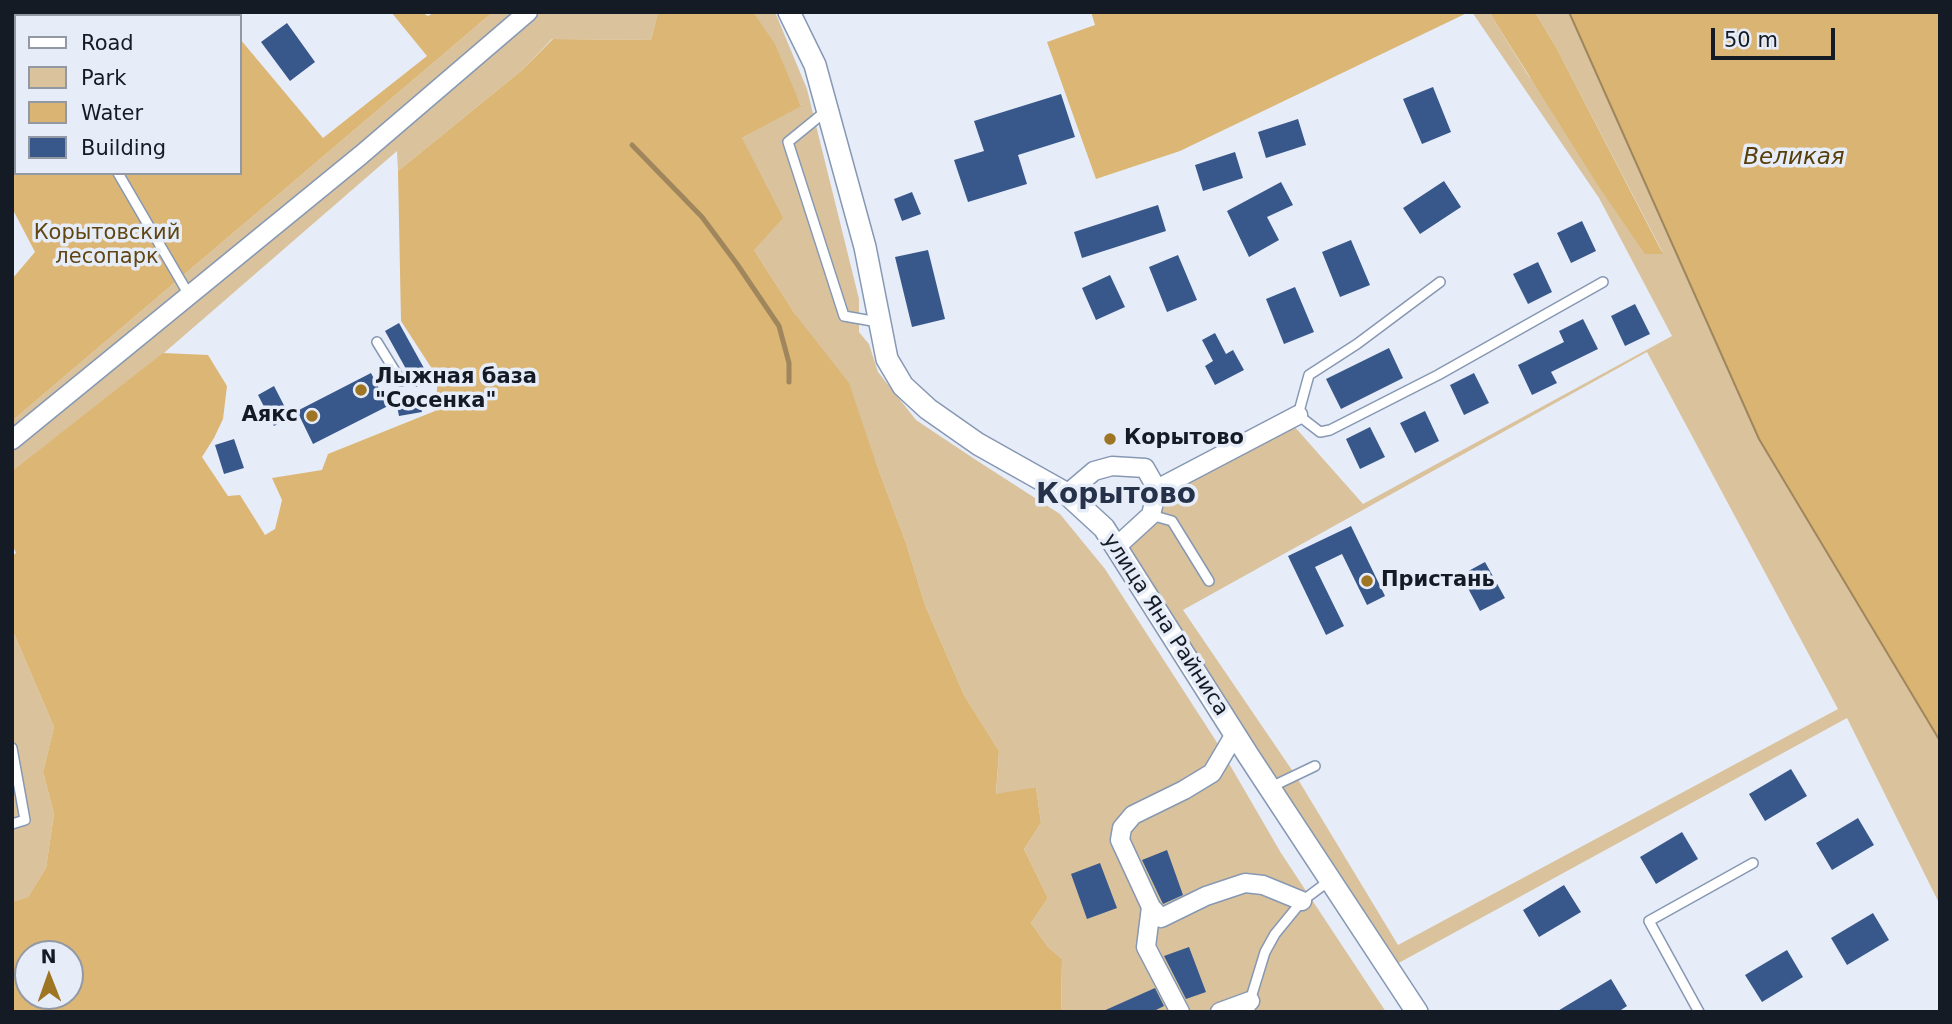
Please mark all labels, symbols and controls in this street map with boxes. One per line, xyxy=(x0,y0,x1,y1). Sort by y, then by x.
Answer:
legend xyxy=(14,14,242,175)
scale bar xyxy=(1714,14,1838,58)
text: 50 m xyxy=(1724,28,1778,52)
text: Road xyxy=(81,31,134,55)
text: Park xyxy=(81,66,126,90)
text: Water xyxy=(81,101,143,125)
text: Building xyxy=(81,136,166,160)
water label: Великая xyxy=(1743,144,1845,172)
park label: Корытовский лесопарк xyxy=(34,221,180,271)
place label: Лыжная база "Сосенка" xyxy=(375,365,537,415)
marker: Лыжная база "Сосенка" xyxy=(353,382,369,398)
place label: Аякс xyxy=(242,403,298,429)
marker: Аякс xyxy=(304,408,320,424)
place label: Корытово xyxy=(1124,426,1244,452)
marker: Корытово xyxy=(1102,431,1118,447)
district label: Корытово xyxy=(1036,479,1196,513)
street label: улица Яна Райниса xyxy=(1097,529,1233,721)
place label: Пристань xyxy=(1381,568,1495,594)
marker: Пристань xyxy=(1359,573,1375,589)
north arrow xyxy=(14,940,84,1010)
text: N xyxy=(41,945,57,967)

